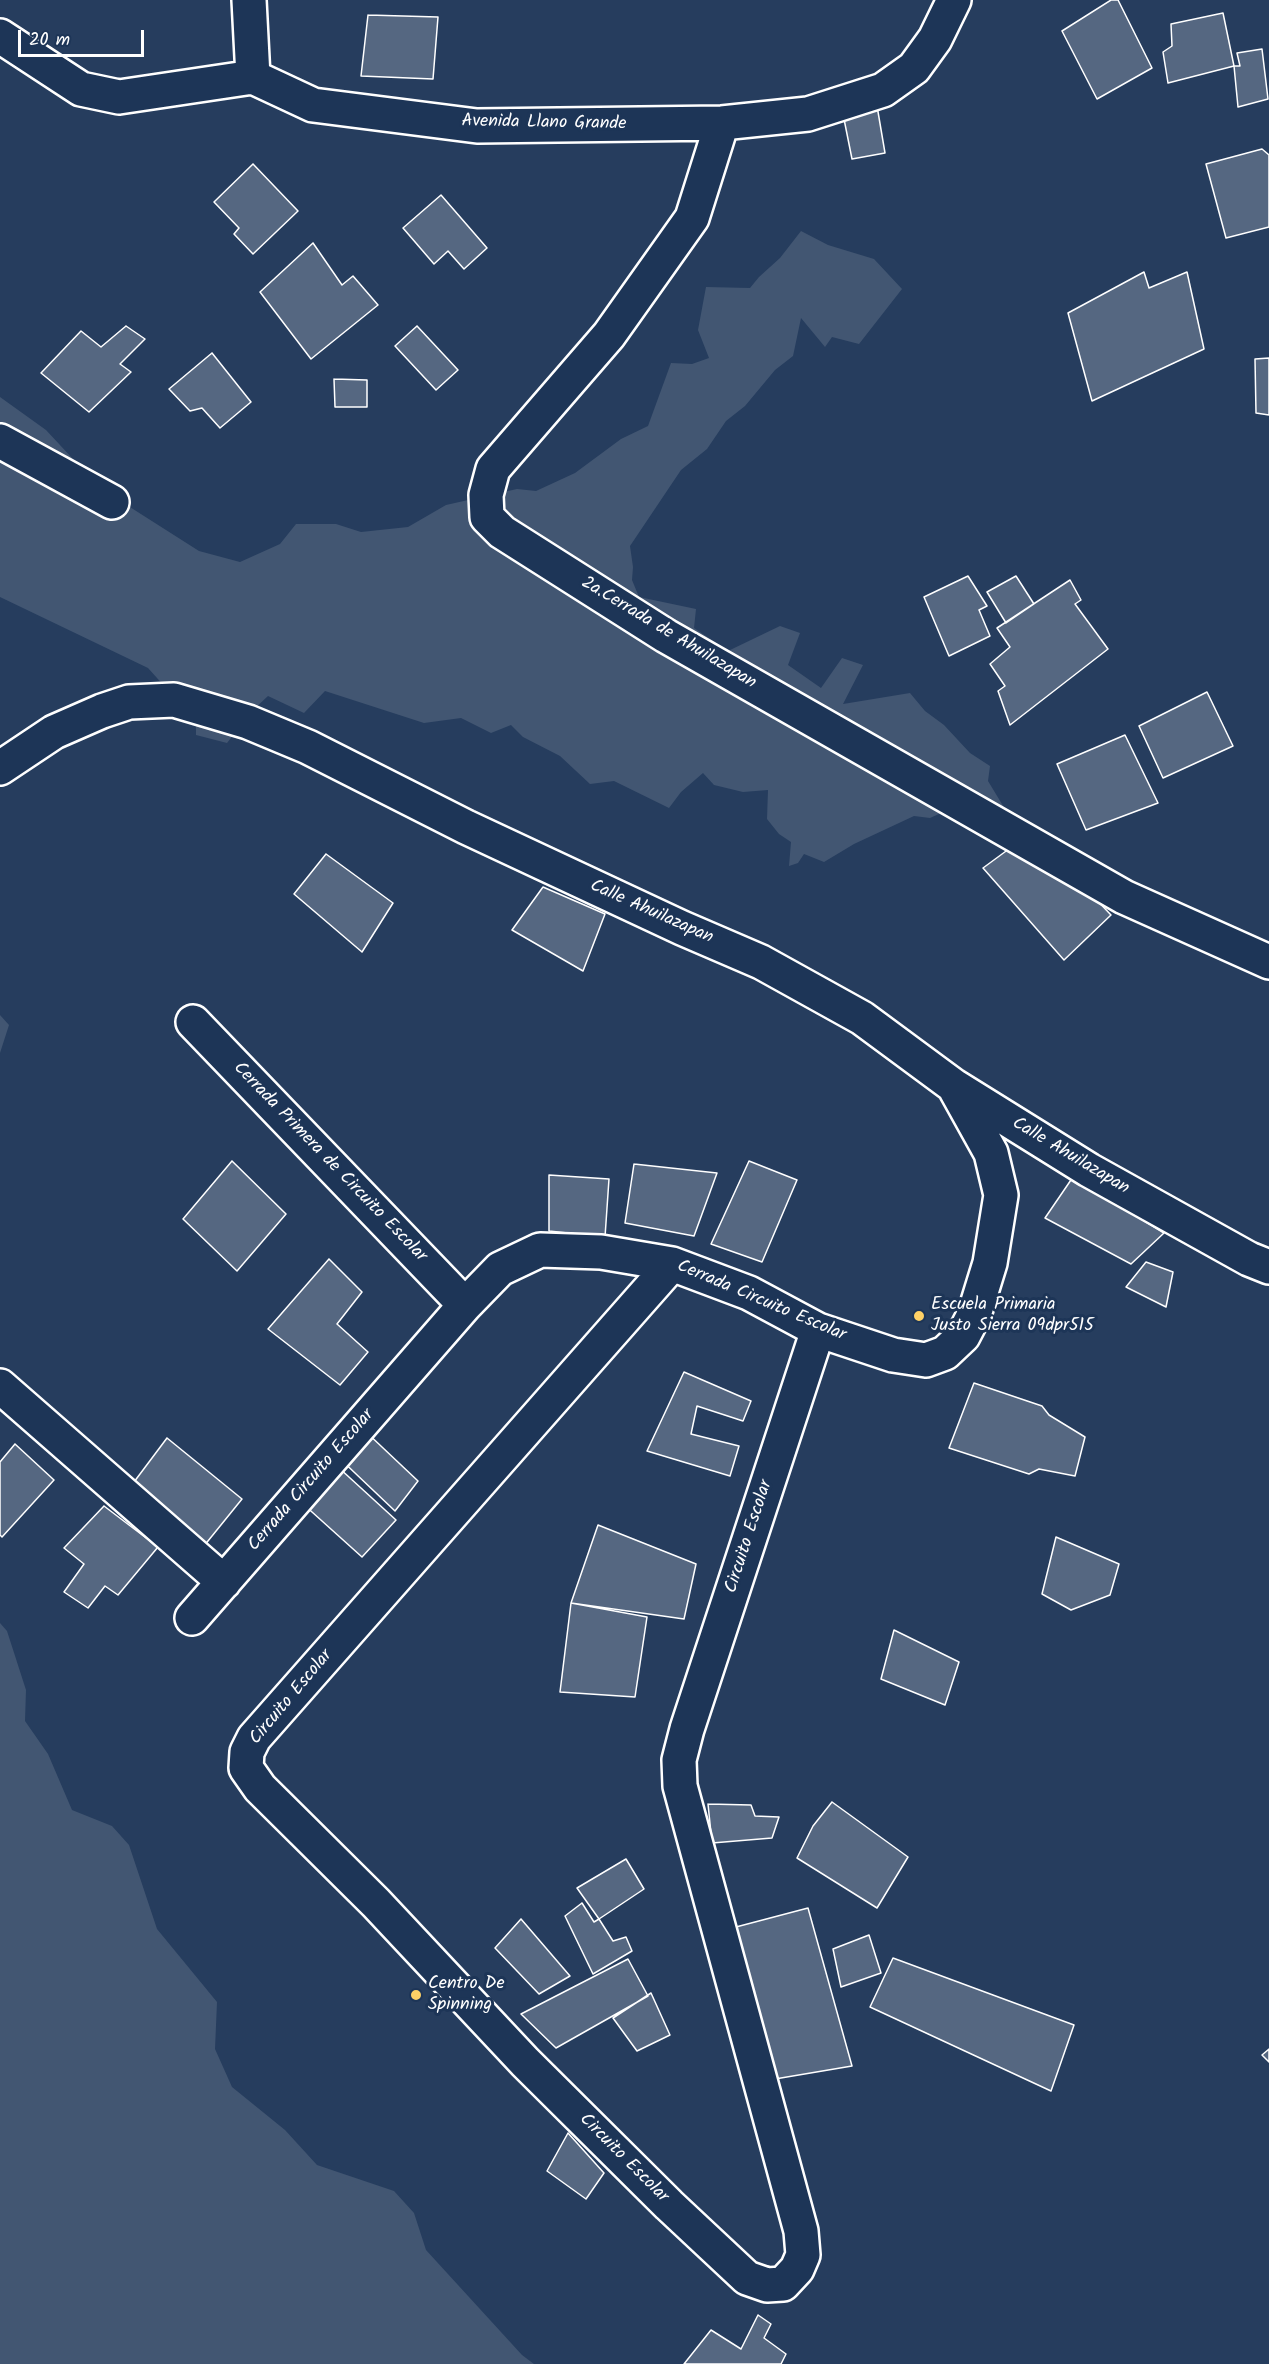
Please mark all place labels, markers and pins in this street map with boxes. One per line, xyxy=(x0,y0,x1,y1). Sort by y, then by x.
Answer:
place label: Escuela Primaria Justo Sierra 09dpr515 xyxy=(931,1295,1094,1338)
marker: Escuela Primaria Justo Sierra 09dpr515 xyxy=(912,1309,926,1323)
place label: Centro De Spinning xyxy=(428,1974,504,2016)
marker: Centro De Spinning xyxy=(409,1988,423,2002)

